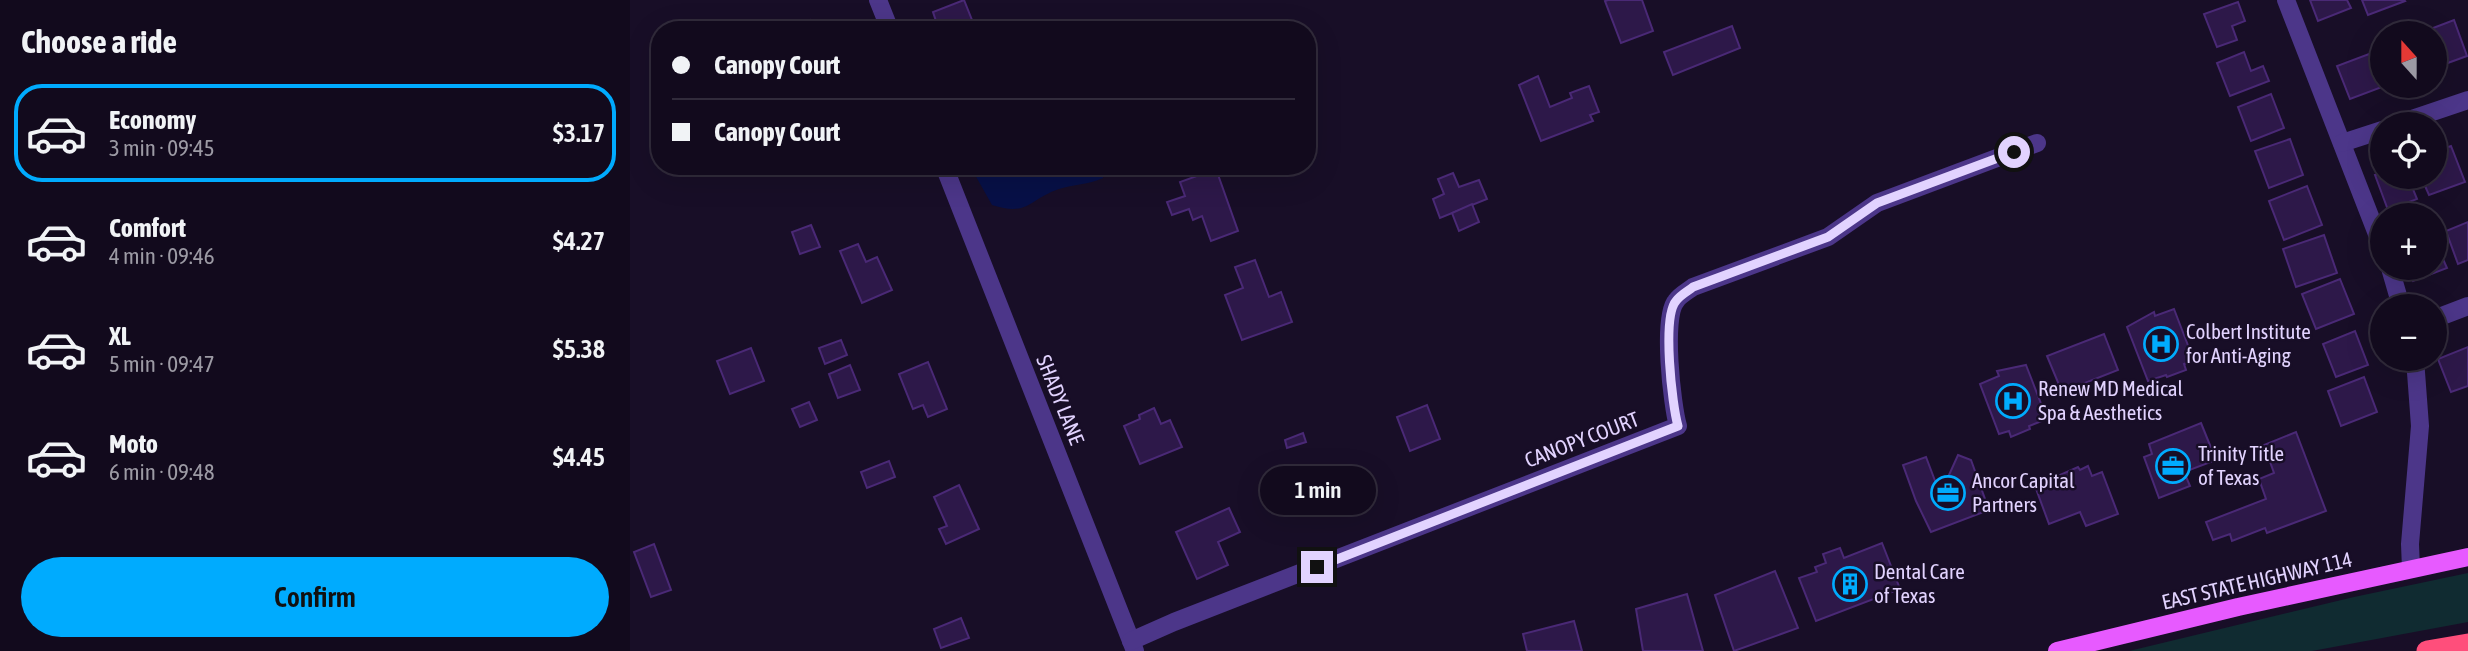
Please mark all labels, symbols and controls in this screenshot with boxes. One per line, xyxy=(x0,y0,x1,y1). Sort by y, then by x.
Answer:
north arrow xyxy=(2370,21,2446,98)
map controls xyxy=(2370,21,2447,371)
text: Choose a ride xyxy=(21,23,177,60)
text: Canopy Court xyxy=(714,50,840,80)
icon: car xyxy=(25,102,88,165)
text: Economy xyxy=(109,105,196,135)
button: locate xyxy=(2370,112,2447,189)
text: Canopy Court xyxy=(714,117,840,147)
text: $3.17 xyxy=(553,118,605,148)
text: 3 min · 09:45 xyxy=(109,135,215,161)
route start xyxy=(1998,136,2030,168)
button: + xyxy=(2370,203,2447,280)
icon: car xyxy=(25,210,88,273)
text: Comfort xyxy=(109,213,186,243)
text: $4.27 xyxy=(553,226,605,256)
text: 4 min · 09:46 xyxy=(109,243,215,269)
button: − xyxy=(2370,294,2447,371)
icon: car xyxy=(25,318,88,381)
place label: Colbert Institute for Anti-Aging xyxy=(2186,319,2311,367)
text: XL xyxy=(109,321,131,351)
hospital icon: Colbert Institute for Anti-Aging xyxy=(2142,325,2180,363)
text: $5.38 xyxy=(553,334,605,364)
text: 5 min · 09:47 xyxy=(109,351,215,377)
street label: SHADY LANE xyxy=(1032,351,1090,448)
place label: Renew MD Medical Spa & Aesthetics xyxy=(2038,376,2183,424)
hospital icon: Renew MD Medical Spa & Aesthetics xyxy=(1994,382,2032,420)
street label: CANOPY COURT xyxy=(1521,406,1642,472)
icon: car xyxy=(25,426,88,489)
text: Moto xyxy=(109,429,158,459)
place label: Trinity Title of Texas xyxy=(2198,441,2284,489)
text: $4.45 xyxy=(553,442,605,472)
office icon: Trinity Title of Texas xyxy=(2154,447,2192,485)
text: 6 min · 09:48 xyxy=(109,459,215,485)
callout: 1 min xyxy=(1259,466,1375,514)
place label: Ancor Capital Partners xyxy=(1972,468,2075,516)
office icon: Ancor Capital Partners xyxy=(1929,474,1967,512)
text: 1 min xyxy=(1295,477,1341,503)
street label: EAST STATE HIGHWAY 114 xyxy=(2159,546,2354,614)
route end xyxy=(1301,551,1333,583)
button: Confirm xyxy=(21,557,609,637)
place label: Dental Care of Texas xyxy=(1874,559,1965,607)
building icon: Dental Care of Texas xyxy=(1831,565,1869,603)

